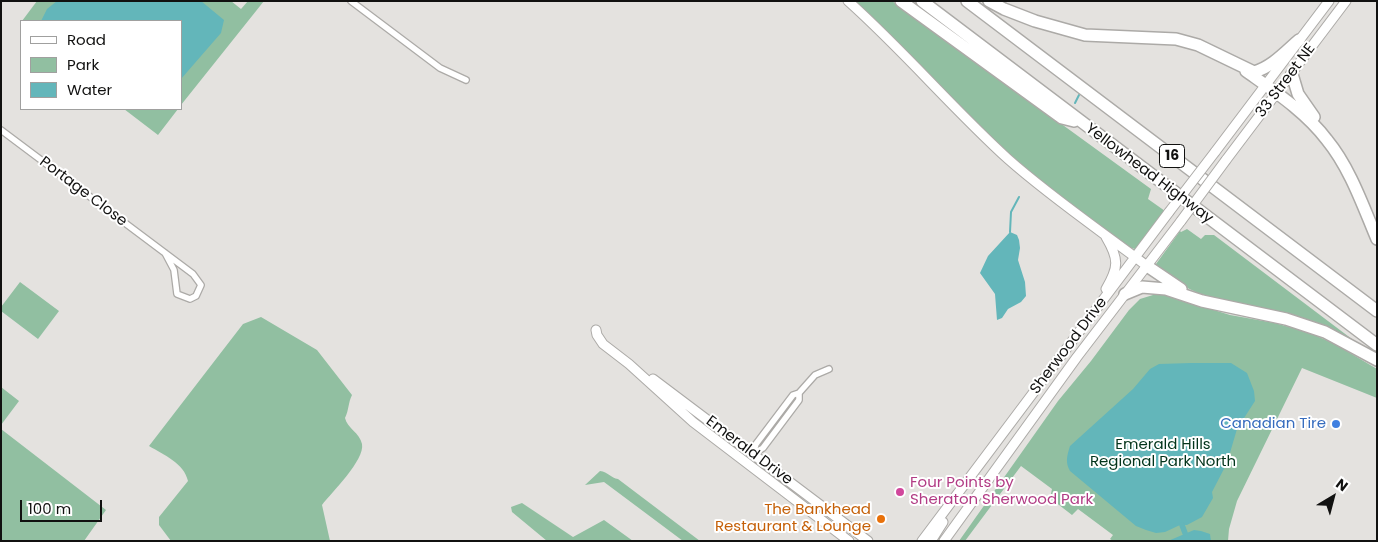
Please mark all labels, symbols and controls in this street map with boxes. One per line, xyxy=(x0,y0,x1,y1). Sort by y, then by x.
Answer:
legend xyxy=(20,20,182,110)
text: Road xyxy=(67,29,106,50)
street label: 33 Street NE xyxy=(1252,41,1320,121)
text: Park xyxy=(67,54,99,75)
text: Water xyxy=(67,79,112,100)
street label: Yellowhead Highway xyxy=(1082,120,1216,228)
road number: 16 xyxy=(1160,144,1184,168)
street label: Portage Close xyxy=(36,153,130,231)
street label: Sherwood Drive xyxy=(1027,294,1111,398)
street label: Emerald Drive xyxy=(702,413,796,489)
place label: Canadian Tire xyxy=(1220,415,1326,433)
marker: Canadian Tire xyxy=(1330,418,1342,430)
park label: Emerald Hills Regional Park North xyxy=(1090,436,1236,471)
north arrow xyxy=(1308,472,1358,522)
place label: Four Points by Sheraton Sherwood Park xyxy=(910,474,1093,509)
text: N xyxy=(1332,474,1352,496)
marker: Four Points by Sheraton Sherwood Park xyxy=(894,486,906,498)
scale bar xyxy=(22,490,105,522)
text: 100 m xyxy=(28,498,71,519)
place label: The Bankhead Restaurant & Lounge xyxy=(715,501,871,536)
marker: The Bankhead Restaurant & Lounge xyxy=(875,513,887,525)

